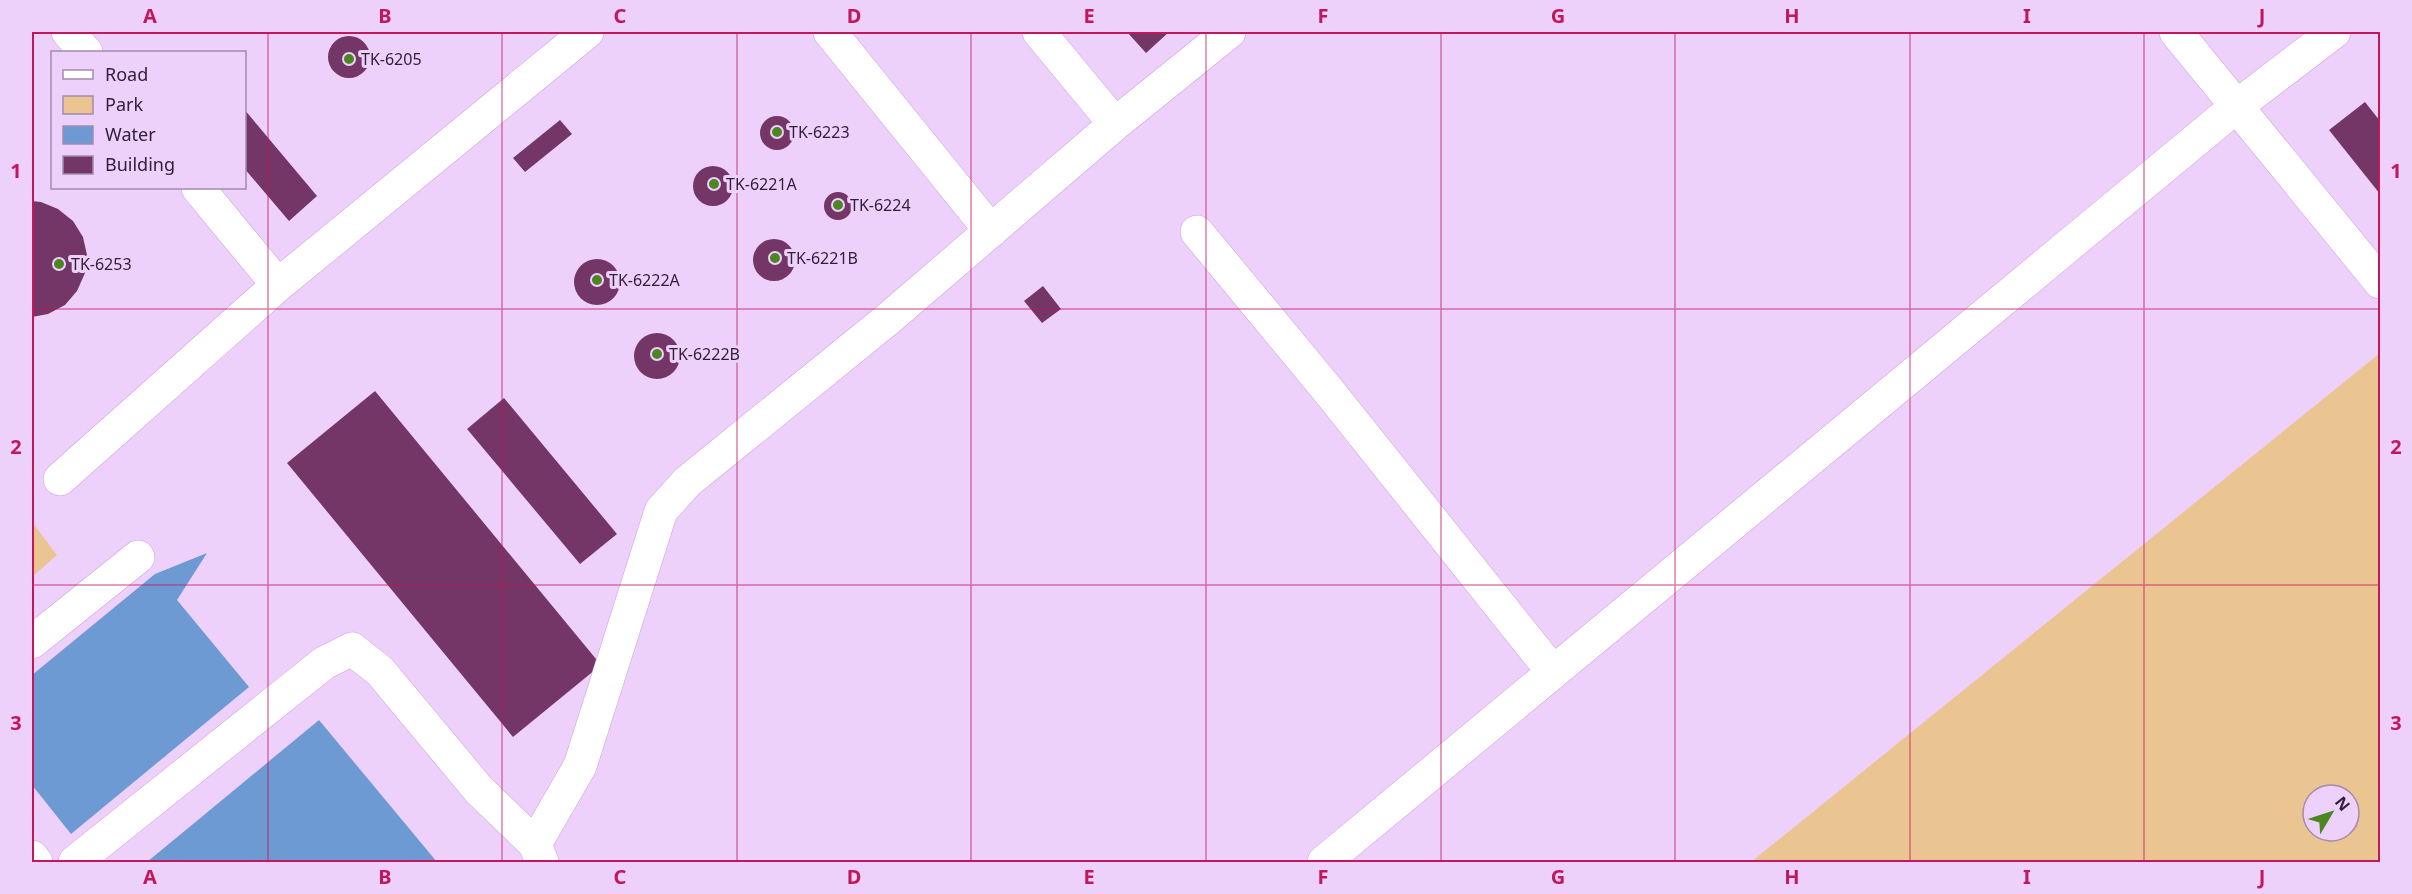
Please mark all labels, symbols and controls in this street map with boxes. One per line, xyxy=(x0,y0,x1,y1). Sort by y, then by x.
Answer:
text: A xyxy=(143,2,157,29)
text: B xyxy=(378,2,392,29)
text: C xyxy=(614,2,627,29)
text: D xyxy=(847,2,861,29)
text: E xyxy=(1083,2,1095,29)
text: F xyxy=(1318,2,1328,29)
text: G xyxy=(1551,2,1565,29)
text: H xyxy=(1784,2,1800,29)
text: I xyxy=(2023,2,2031,29)
text: J xyxy=(2257,2,2265,29)
place label: TK-6205 xyxy=(361,48,422,70)
legend xyxy=(51,51,246,189)
marker: TK-6205 xyxy=(342,52,356,66)
text: Road xyxy=(105,62,148,86)
text: Park xyxy=(105,92,143,116)
place label: TK-6223 xyxy=(789,121,850,143)
text: Water xyxy=(105,122,156,146)
marker: TK-6223 xyxy=(770,125,784,139)
text: Building xyxy=(105,152,175,176)
text: 1 xyxy=(10,157,22,184)
text: 1 xyxy=(2390,157,2402,184)
place label: TK-6221A xyxy=(726,173,798,195)
marker: TK-6221A xyxy=(707,177,721,191)
place label: TK-6224 xyxy=(850,194,911,216)
marker: TK-6224 xyxy=(831,198,845,212)
place label: TK-6221B xyxy=(787,247,858,269)
marker: TK-6221B xyxy=(768,251,782,265)
place label: TK-6253 xyxy=(71,253,132,275)
marker: TK-6253 xyxy=(52,257,66,271)
place label: TK-6222A xyxy=(609,269,681,291)
marker: TK-6222A xyxy=(590,273,604,287)
place label: TK-6222B xyxy=(669,343,740,365)
marker: TK-6222B xyxy=(650,347,664,361)
text: 2 xyxy=(10,433,22,460)
text: 2 xyxy=(2390,433,2402,460)
text: 3 xyxy=(10,709,22,736)
text: 3 xyxy=(2390,709,2402,736)
north arrow xyxy=(2301,783,2361,843)
text: N xyxy=(2330,792,2355,816)
text: A xyxy=(143,863,157,890)
text: B xyxy=(378,863,392,890)
text: C xyxy=(614,863,627,890)
text: D xyxy=(847,863,861,890)
text: E xyxy=(1083,863,1095,890)
text: F xyxy=(1318,863,1328,890)
text: G xyxy=(1551,863,1565,890)
text: H xyxy=(1784,863,1800,890)
text: I xyxy=(2023,863,2031,890)
text: J xyxy=(2257,863,2265,890)

